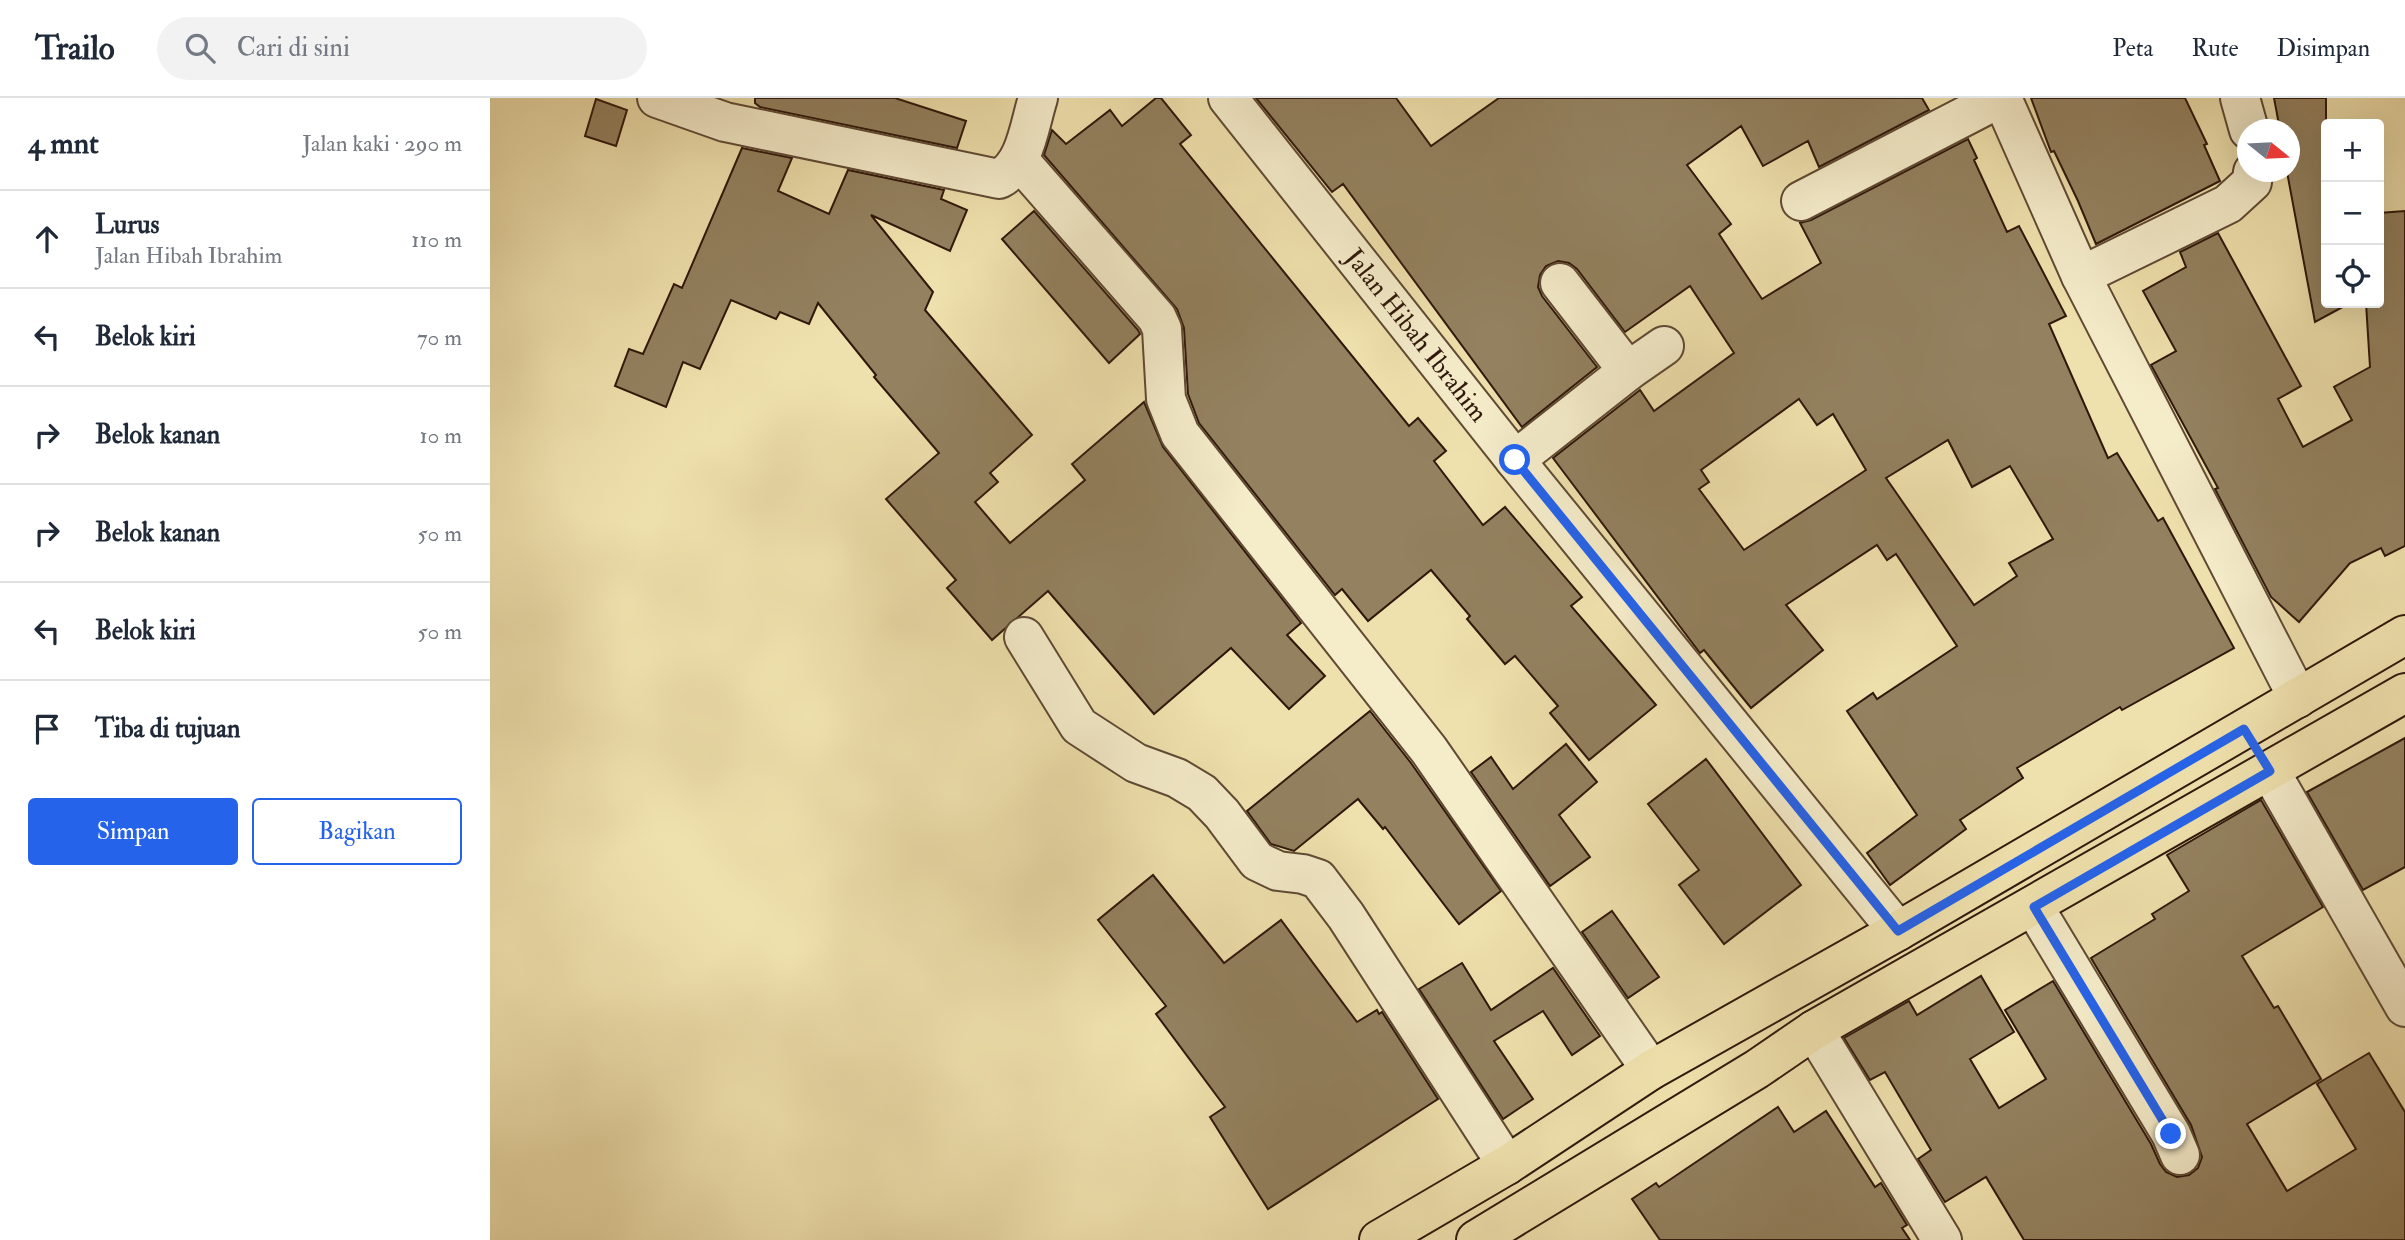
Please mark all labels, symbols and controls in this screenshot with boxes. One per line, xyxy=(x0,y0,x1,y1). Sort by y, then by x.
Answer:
search box xyxy=(157,17,647,80)
text: Trailo xyxy=(35,28,115,69)
icon: search xyxy=(181,29,219,67)
text: Cari di sini xyxy=(237,32,350,64)
text: Peta xyxy=(2112,33,2153,64)
text: Rute xyxy=(2191,33,2239,64)
text: Disimpan xyxy=(2277,33,2370,64)
north arrow xyxy=(2237,119,2300,182)
map controls xyxy=(2321,119,2384,308)
button: + xyxy=(2321,119,2384,182)
text: 4 mnt xyxy=(28,125,99,162)
text: Jalan kaki · 290 m xyxy=(302,129,462,158)
button: − xyxy=(2321,182,2384,245)
text: Lurus xyxy=(95,209,159,241)
icon: ahead xyxy=(28,220,66,258)
text: 110 m xyxy=(411,225,462,254)
text: Jalan Hibah Ibrahim xyxy=(95,241,282,270)
street label: Jalan Hibah Ibrahim xyxy=(1337,242,1495,428)
button: locate xyxy=(2321,245,2384,308)
icon: left xyxy=(28,318,66,356)
text: Belok kiri xyxy=(95,321,196,353)
text: 70 m xyxy=(417,323,462,352)
icon: right xyxy=(28,416,66,454)
text: Belok kanan xyxy=(95,419,220,451)
text: 10 m xyxy=(419,421,462,450)
route start xyxy=(1499,444,1530,475)
icon: right xyxy=(28,514,66,552)
text: Belok kanan xyxy=(95,517,220,549)
text: 50 m xyxy=(418,519,462,548)
icon: left xyxy=(28,612,66,650)
text: Belok kiri xyxy=(95,615,196,647)
text: 50 m xyxy=(418,617,462,646)
icon: arrive xyxy=(28,710,66,748)
text: Tiba di tujuan xyxy=(95,713,240,745)
button: Simpan xyxy=(28,798,238,865)
button: Bagikan xyxy=(252,798,462,865)
route end xyxy=(2155,1118,2186,1149)

